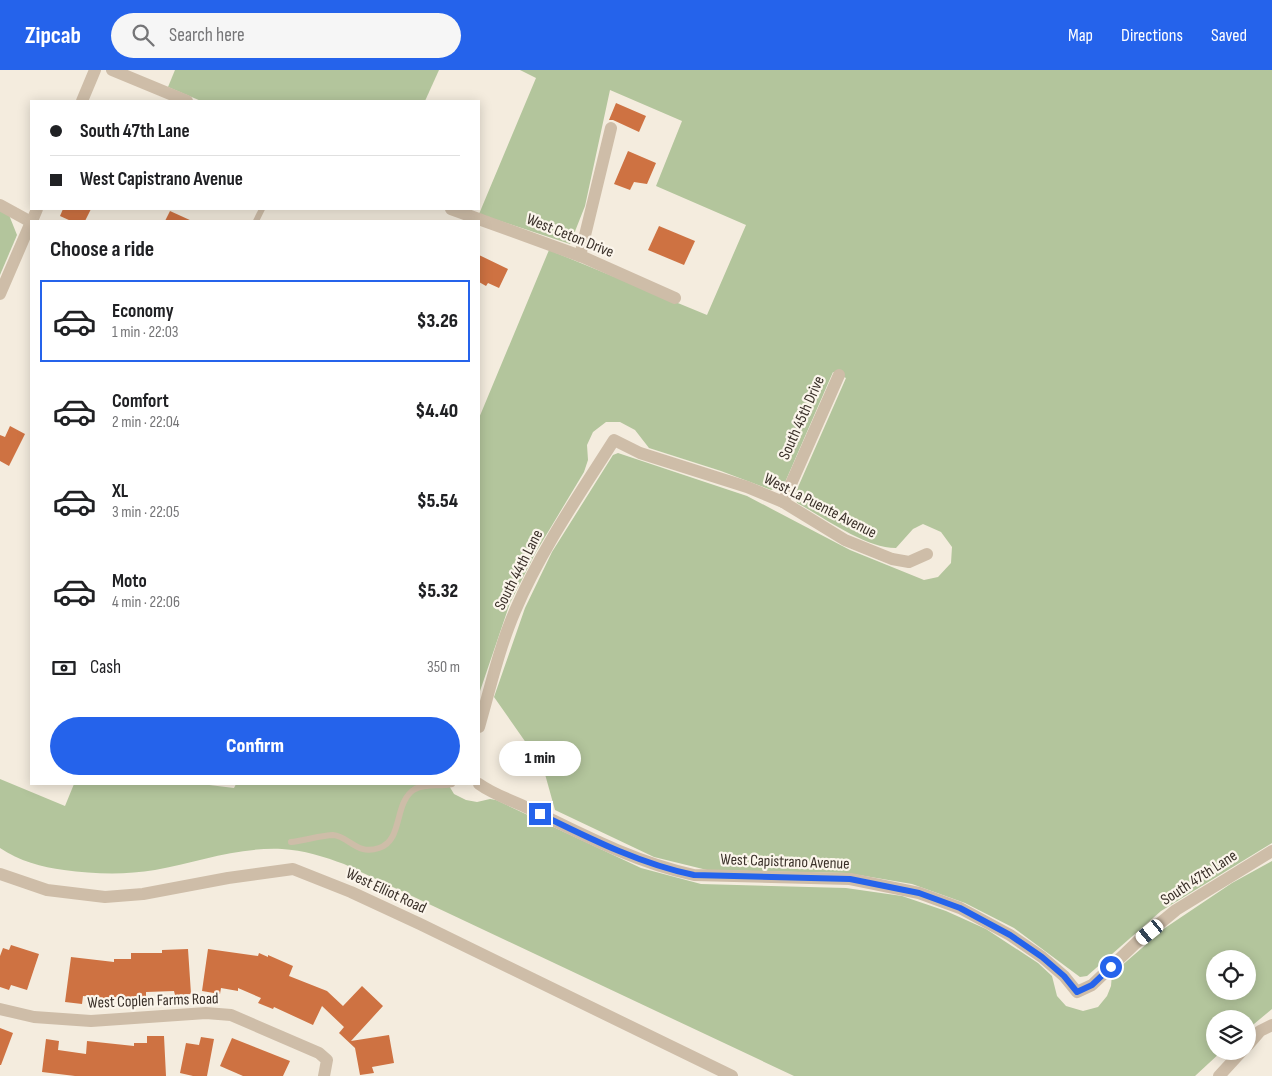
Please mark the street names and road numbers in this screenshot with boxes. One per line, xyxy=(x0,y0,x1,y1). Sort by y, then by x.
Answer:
street label: West Ceton Drive xyxy=(524,210,616,262)
street label: South 45th Drive xyxy=(775,373,829,463)
street label: West La Puente Avenue xyxy=(760,469,880,543)
street label: South 44th Lane xyxy=(491,527,547,613)
street label: South 47th Lane xyxy=(1157,846,1241,910)
street label: West Capistrano Avenue xyxy=(720,850,850,874)
street label: West Elliot Road xyxy=(343,864,429,918)
street label: West Coplen Farms Road xyxy=(87,989,219,1013)

